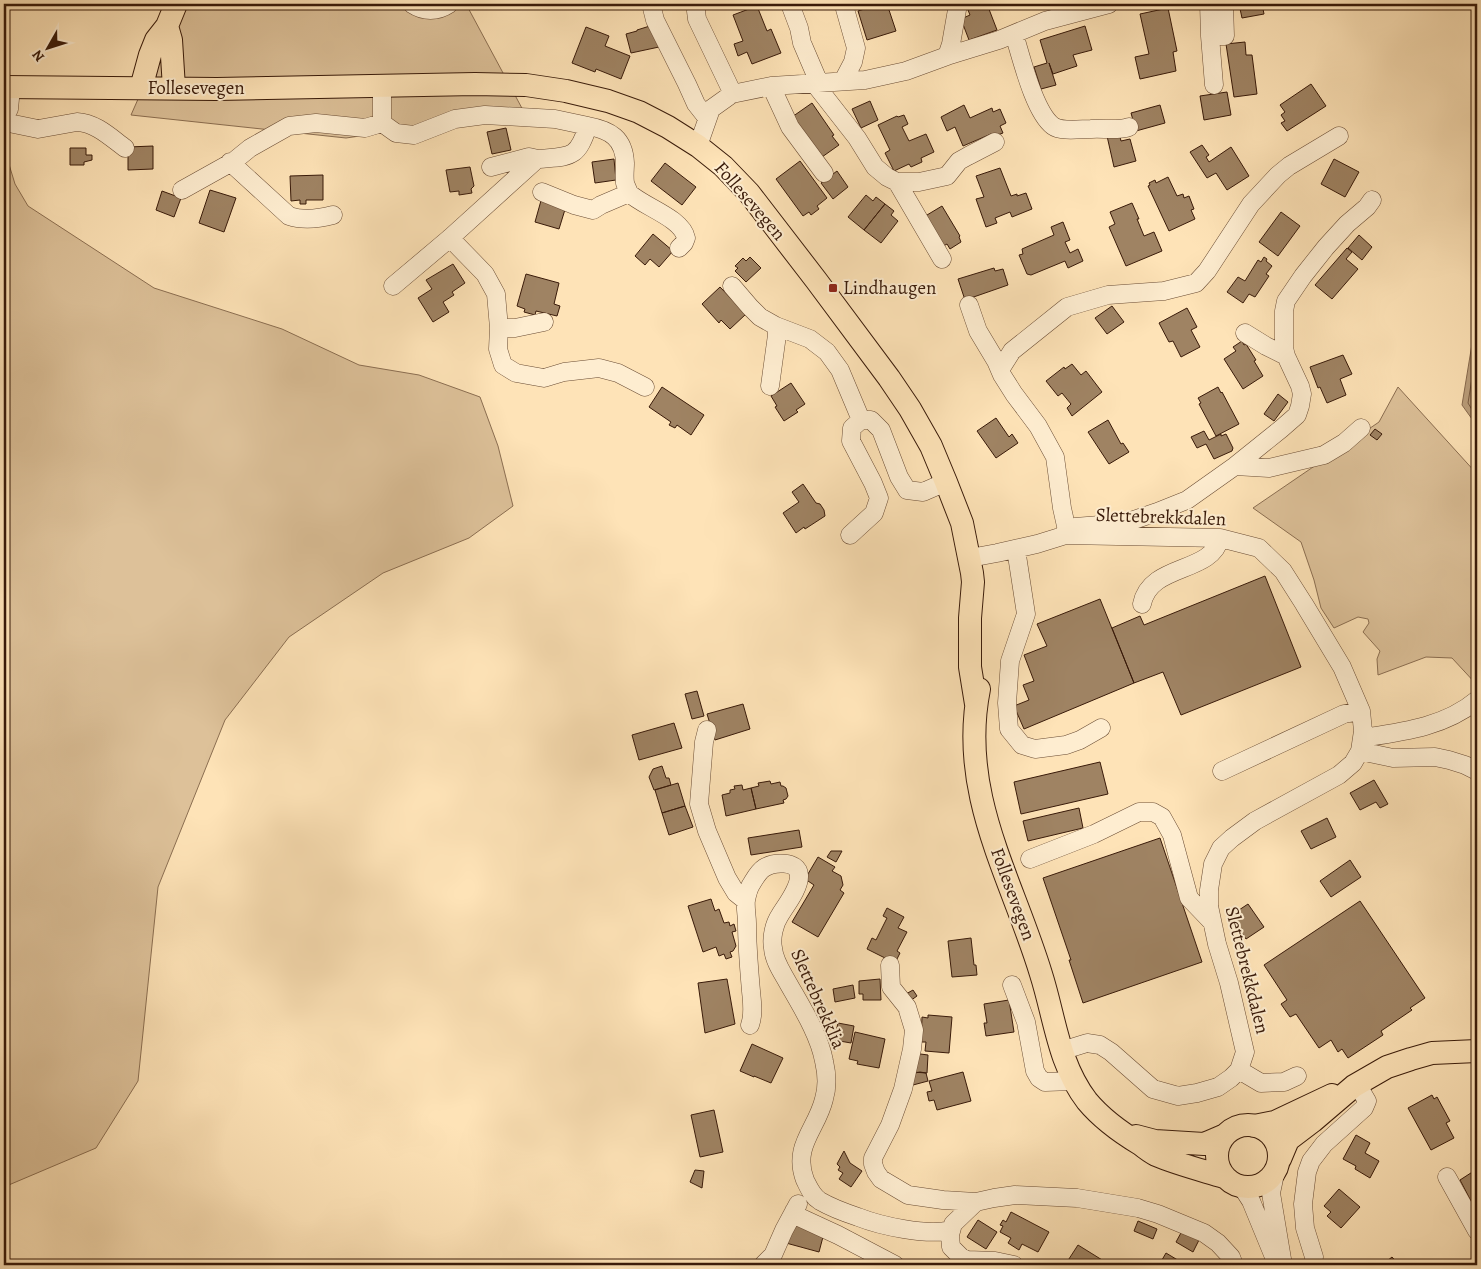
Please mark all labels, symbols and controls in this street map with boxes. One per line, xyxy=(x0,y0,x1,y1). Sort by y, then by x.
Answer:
north arrow xyxy=(22,22,72,72)
text: N xyxy=(28,46,49,66)
street label: Follesevegen xyxy=(147,75,245,101)
street label: Follesevegen xyxy=(708,156,792,246)
place label: Lindhaugen xyxy=(843,275,936,301)
marker: Lindhaugen xyxy=(827,282,839,294)
street label: Slettebrekkdalen xyxy=(1095,502,1227,532)
street label: Follesevegen xyxy=(984,844,1042,944)
street label: Slettebrekkdalen xyxy=(1219,904,1275,1036)
street label: Slettebrekklia xyxy=(784,945,852,1053)

